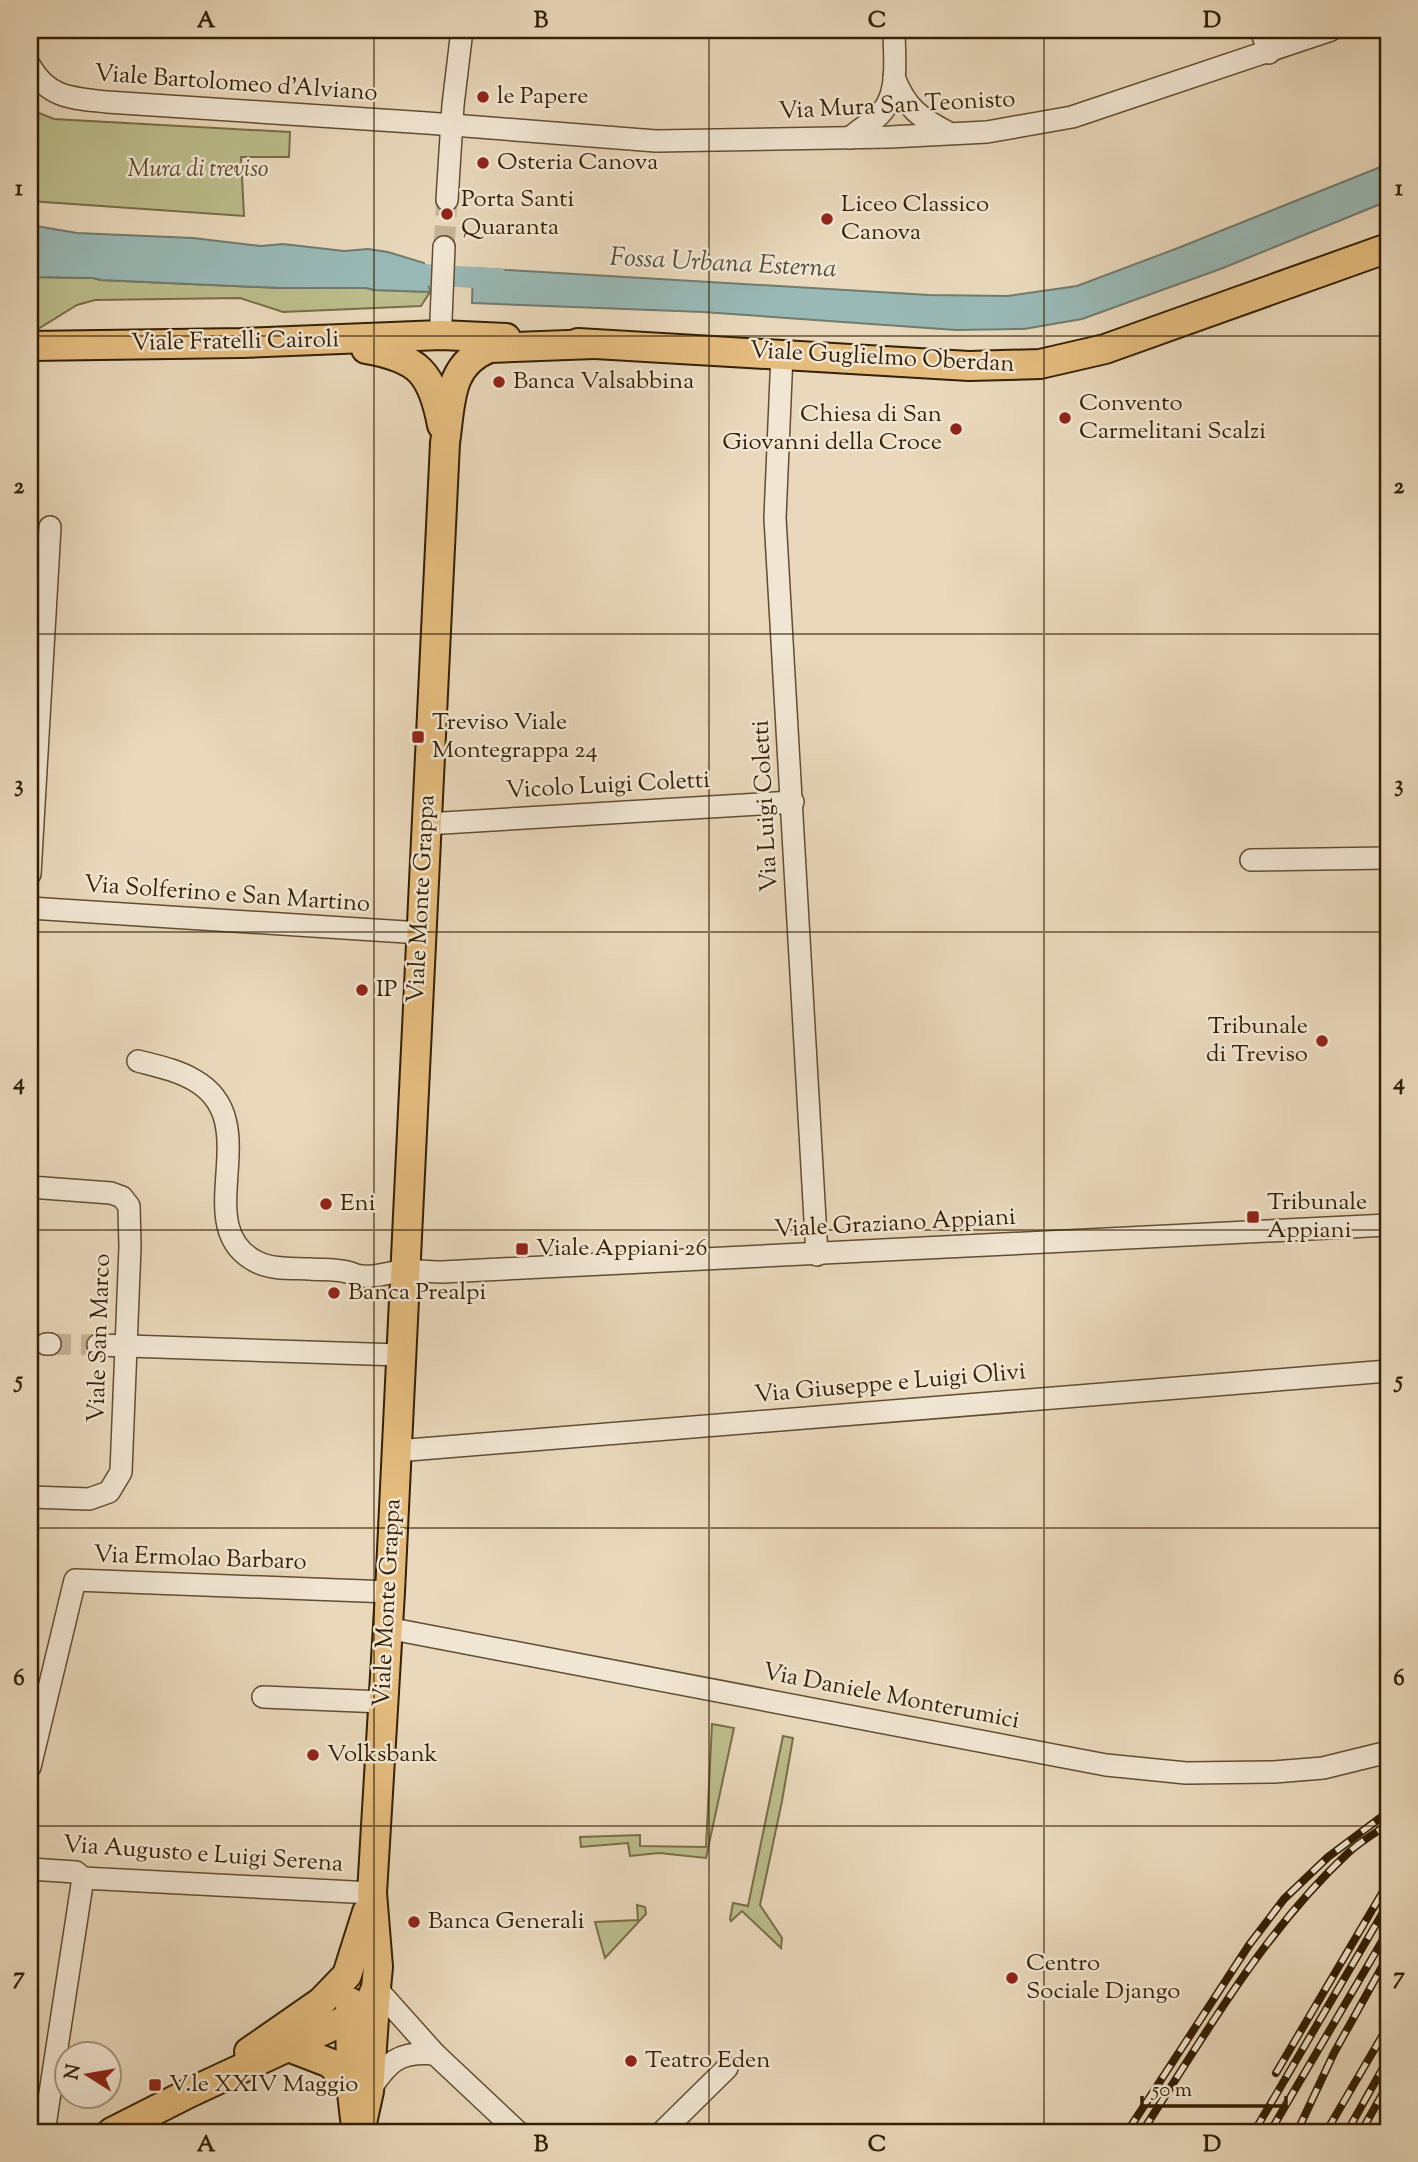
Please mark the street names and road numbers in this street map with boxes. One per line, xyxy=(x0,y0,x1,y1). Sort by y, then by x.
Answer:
street label: Viale Bartolomeo d'Alviano xyxy=(93,57,379,111)
street label: Via Mura San Teonisto xyxy=(778,83,1016,129)
street label: Viale Fratelli Cairoli xyxy=(131,323,340,361)
street label: Viale Guglielmo Oberdan xyxy=(749,334,1015,382)
street label: Via Luigi Coletti xyxy=(745,719,787,893)
street label: Vicolo Luigi Coletti xyxy=(505,764,711,808)
street label: Viale Monte Grappa xyxy=(400,794,444,1004)
street label: Via Solferino e San Martino xyxy=(83,868,371,922)
street label: Viale Graziano Appiani xyxy=(773,1201,1017,1247)
street label: Viale San Marco xyxy=(80,1253,120,1423)
street label: Via Giuseppe e Luigi Olivi xyxy=(753,1355,1027,1413)
street label: Viale Monte Grappa xyxy=(366,1498,410,1708)
street label: Via Ermolao Barbaro xyxy=(93,1538,307,1580)
street label: Via Daniele Monterumici xyxy=(760,1655,1022,1739)
street label: Via Augusto e Luigi Serena xyxy=(62,1828,344,1882)

